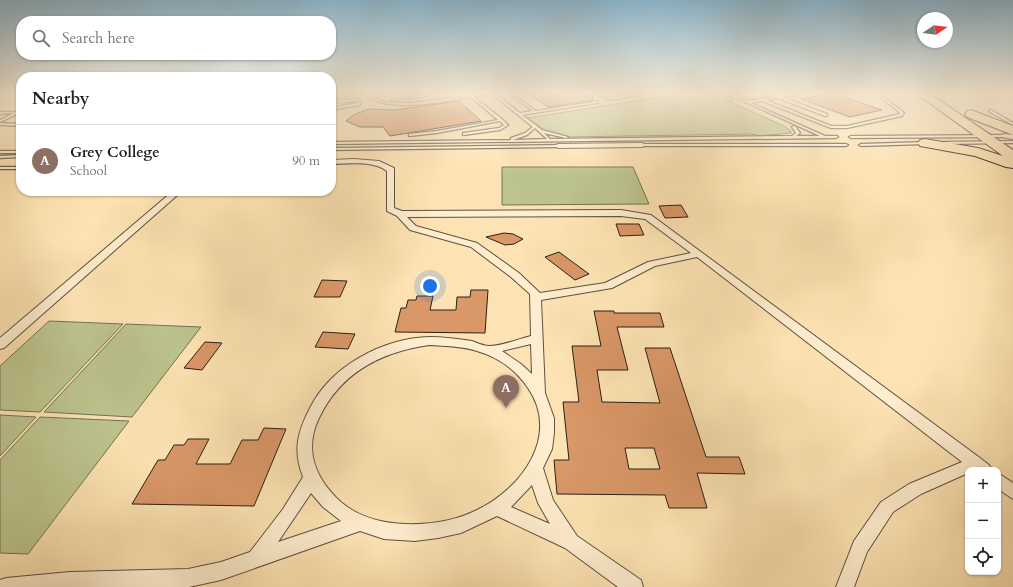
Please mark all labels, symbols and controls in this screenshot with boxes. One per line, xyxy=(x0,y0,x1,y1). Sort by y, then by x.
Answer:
north arrow xyxy=(917,12,953,48)
search box xyxy=(16,16,336,60)
icon: search xyxy=(30,27,52,49)
text: Search here xyxy=(62,28,135,48)
text: Nearby xyxy=(32,87,89,110)
text: Grey College xyxy=(70,142,160,162)
text: A xyxy=(40,152,50,170)
text: 90 m xyxy=(292,152,320,170)
text: School xyxy=(70,162,107,180)
your location xyxy=(420,276,440,296)
pin: A xyxy=(493,375,519,408)
map controls xyxy=(965,467,1001,575)
button: + xyxy=(965,467,1001,503)
button: − xyxy=(965,503,1001,539)
button: locate xyxy=(965,539,1001,575)

